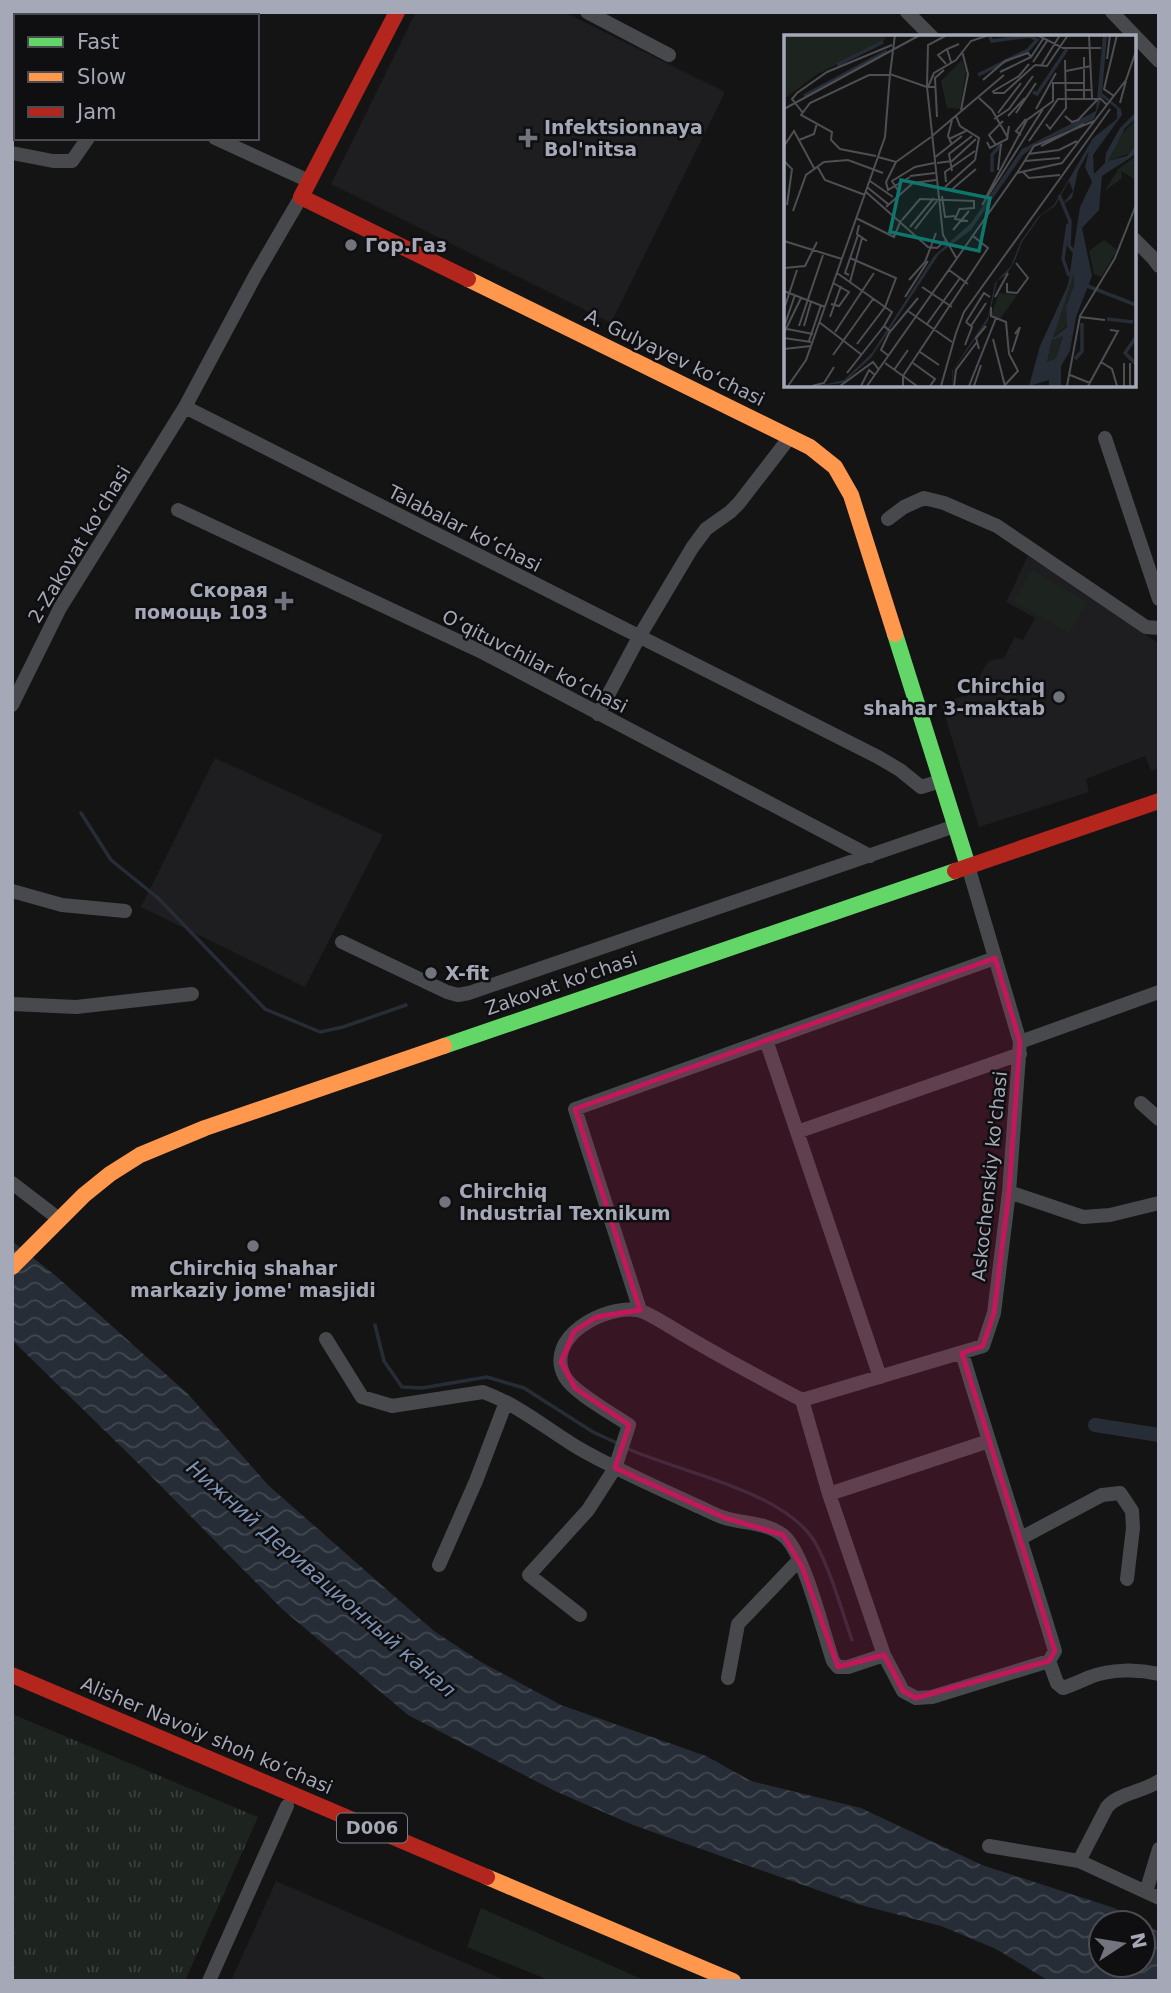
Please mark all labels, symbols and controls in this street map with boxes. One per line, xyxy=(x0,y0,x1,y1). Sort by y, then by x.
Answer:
legend xyxy=(14,14,259,140)
text: Fast xyxy=(77,30,119,54)
inset map xyxy=(784,35,1136,387)
text: Slow xyxy=(77,65,126,89)
text: Jam xyxy=(75,100,117,124)
place label: Infektsionnaya Bol'nitsa xyxy=(544,116,703,160)
marker: Infektsionnaya Bol'nitsa xyxy=(518,128,538,148)
place label: Гор.Газ xyxy=(365,234,447,256)
marker: Гор.Газ xyxy=(343,237,359,253)
street label: A. Gulyayev ko‘chasi xyxy=(582,304,768,410)
street label: 2-Zakovat ko‘chasi xyxy=(23,462,135,626)
street label: Talabalar ko‘chasi xyxy=(384,479,545,576)
place label: Скорая помощь 103 xyxy=(134,579,268,623)
marker: Скорая помощь 103 xyxy=(274,591,294,611)
street label: O‘qituvchilar ko‘chasi xyxy=(439,605,631,717)
place label: Chirchiq shahar 3-maktab xyxy=(863,675,1045,719)
marker: Chirchiq shahar 3-maktab xyxy=(1051,689,1067,705)
street label: Zakovat ko'chasi xyxy=(482,947,640,1019)
place label: X-fit xyxy=(445,962,489,984)
marker: X-fit xyxy=(423,965,439,981)
street label: Askochenskiy ko'chasi xyxy=(967,1070,1011,1282)
place label: Chirchiq Industrial Texnikum xyxy=(459,1180,671,1224)
marker: Chirchiq Industrial Texnikum xyxy=(437,1194,453,1210)
marker: Chirchiq shahar markaziy jome' masjidi xyxy=(245,1238,261,1254)
place label: Chirchiq shahar markaziy jome' masjidi xyxy=(130,1257,376,1301)
water label: Нижний Деривационный канал xyxy=(182,1456,460,1702)
street label: Alisher Navoiy shoh koʻchasi xyxy=(78,1672,336,1798)
road number: D006 xyxy=(337,1814,407,1842)
north arrow xyxy=(1087,1909,1157,1979)
text: N xyxy=(1126,1930,1151,1951)

